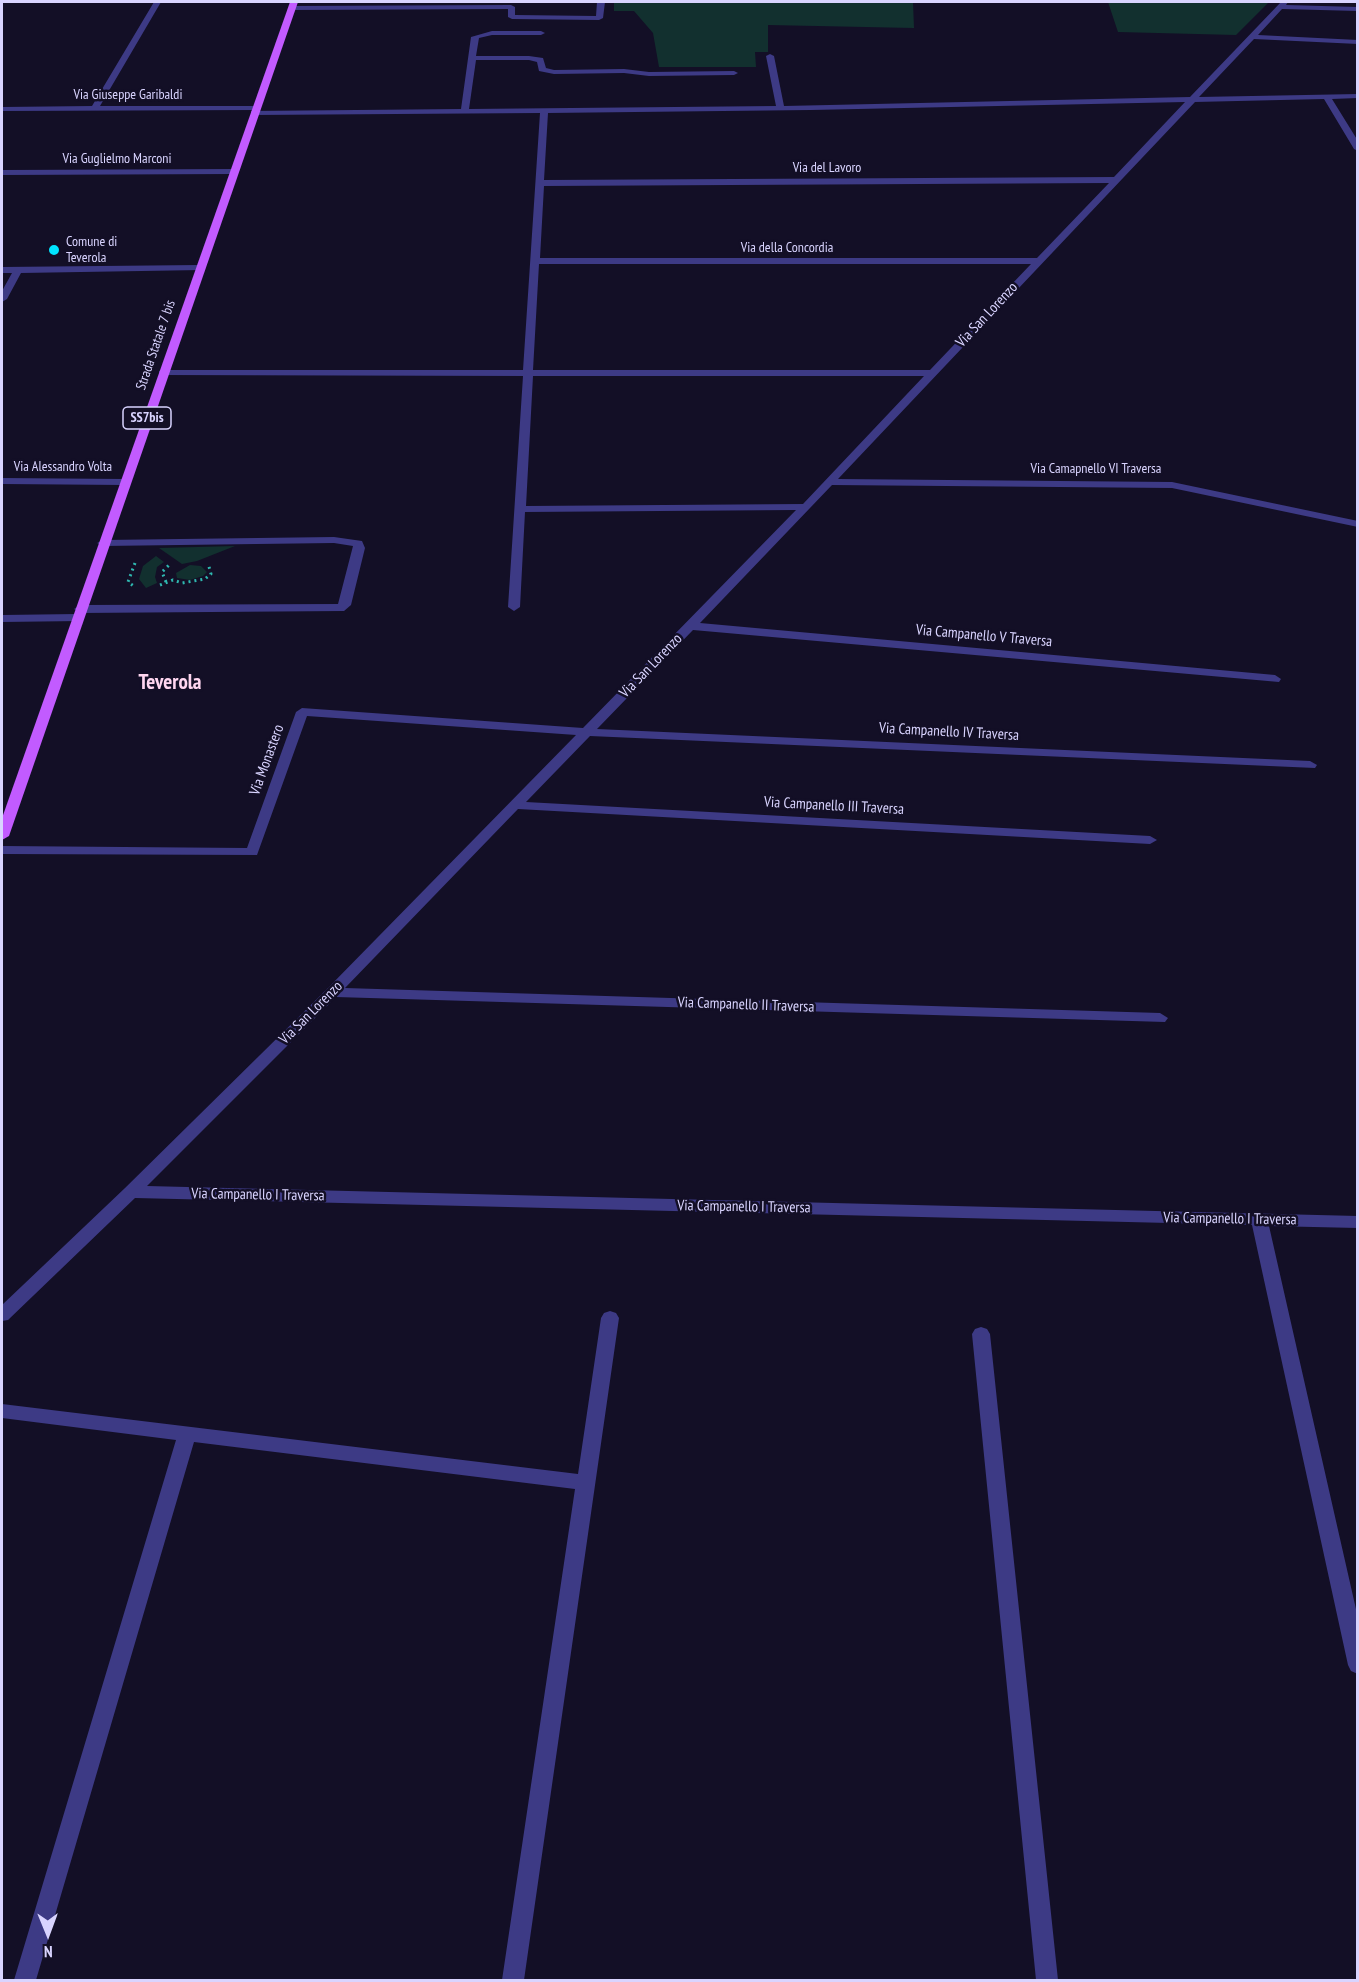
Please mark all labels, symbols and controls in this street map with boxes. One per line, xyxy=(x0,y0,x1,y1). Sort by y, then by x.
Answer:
street label: Via Giuseppe Garibaldi xyxy=(74,87,182,103)
street label: Via Guglielmo Marconi xyxy=(63,151,171,167)
street label: Via del Lavoro xyxy=(793,160,861,176)
place label: Comune di Teverola xyxy=(66,234,117,266)
street label: Via della Concordia xyxy=(741,240,833,256)
marker: Comune di Teverola xyxy=(47,243,61,257)
street label: Via San Lorenzo xyxy=(952,279,1022,351)
street label: Strada Statale 7 bis xyxy=(133,298,179,392)
road number: SS7bis xyxy=(123,407,171,429)
street label: Via Alessandro Volta xyxy=(14,459,112,475)
street label: Via Camapnello VI Traversa xyxy=(1031,461,1161,477)
street label: Via Campanello V Traversa xyxy=(915,621,1053,651)
street label: Via San Lorenzo xyxy=(616,630,686,702)
district label: Teverola xyxy=(138,670,202,696)
street label: Via Campanello IV Traversa xyxy=(879,719,1019,745)
street label: Via Monastero xyxy=(246,722,288,798)
street label: Via Campanello III Traversa xyxy=(764,793,904,819)
street label: Via San Lorenzo xyxy=(276,978,346,1048)
street label: Via Campanello II Traversa xyxy=(677,994,815,1016)
street label: Via Campanello I Traversa xyxy=(191,1185,325,1205)
street label: Via Campanello I Traversa xyxy=(677,1197,811,1217)
street label: Via Campanello I Traversa xyxy=(1163,1209,1297,1229)
north arrow xyxy=(18,1904,78,1964)
text: N xyxy=(44,1942,53,1962)

